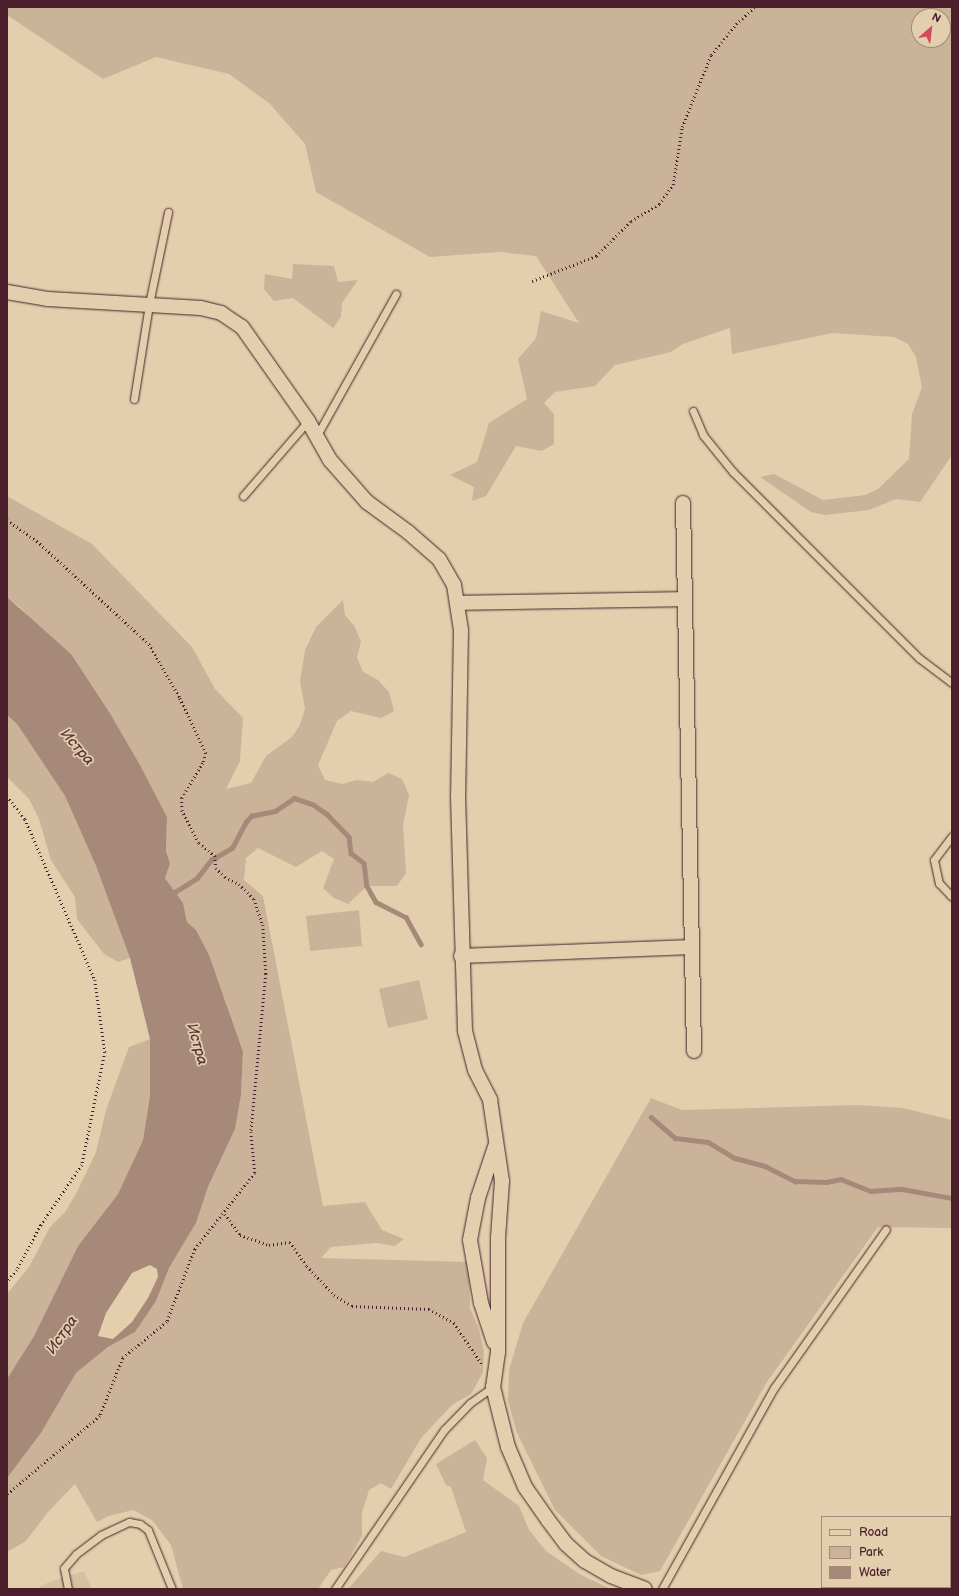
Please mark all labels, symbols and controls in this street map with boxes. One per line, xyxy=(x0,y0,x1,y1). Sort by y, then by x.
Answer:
north arrow xyxy=(911,8,951,48)
text: N xyxy=(930,10,943,26)
water label: Истра xyxy=(56,725,98,769)
water label: Истра xyxy=(182,1021,212,1067)
water label: Истра xyxy=(42,1312,82,1358)
legend xyxy=(821,1516,951,1588)
text: Road xyxy=(859,1525,888,1540)
text: Park xyxy=(859,1545,883,1560)
text: Water xyxy=(859,1565,891,1580)

